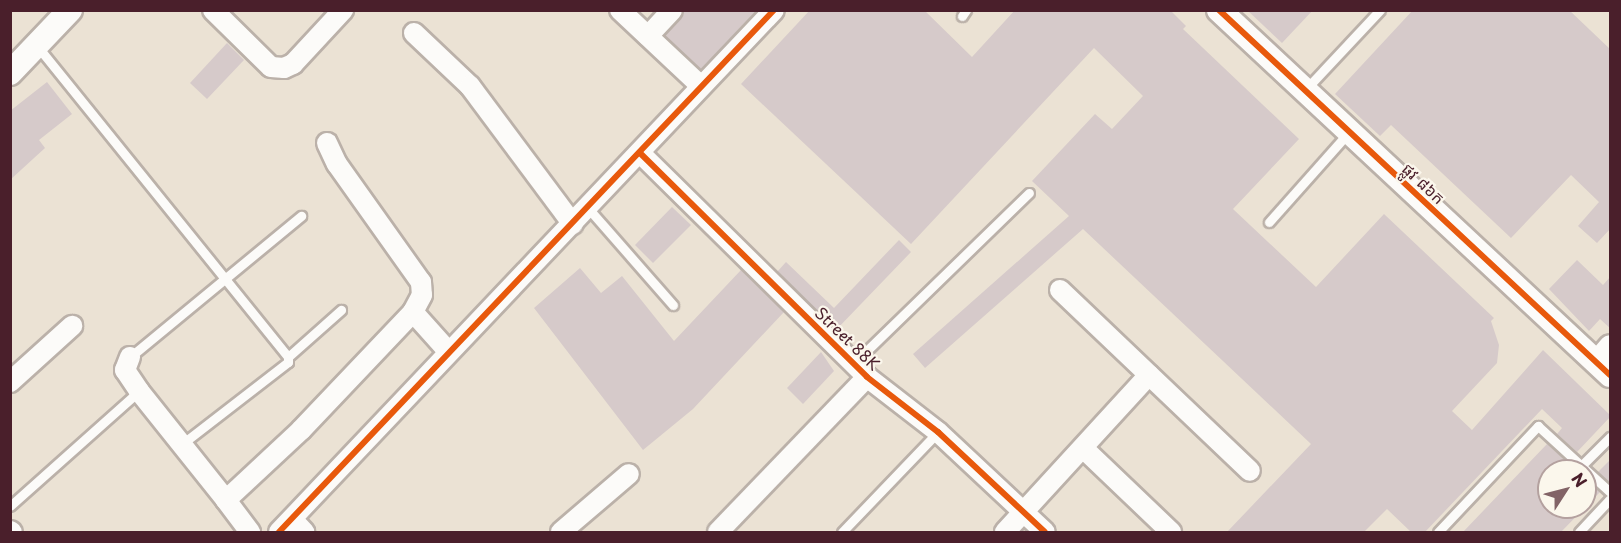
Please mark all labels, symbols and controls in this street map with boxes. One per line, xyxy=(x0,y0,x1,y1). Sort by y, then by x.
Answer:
street label: ផ្លូវ ៨៦ក xyxy=(1399,159,1449,207)
street label: Street 88K xyxy=(811,302,885,374)
north arrow xyxy=(1537,459,1597,519)
text: N xyxy=(1567,467,1593,492)

